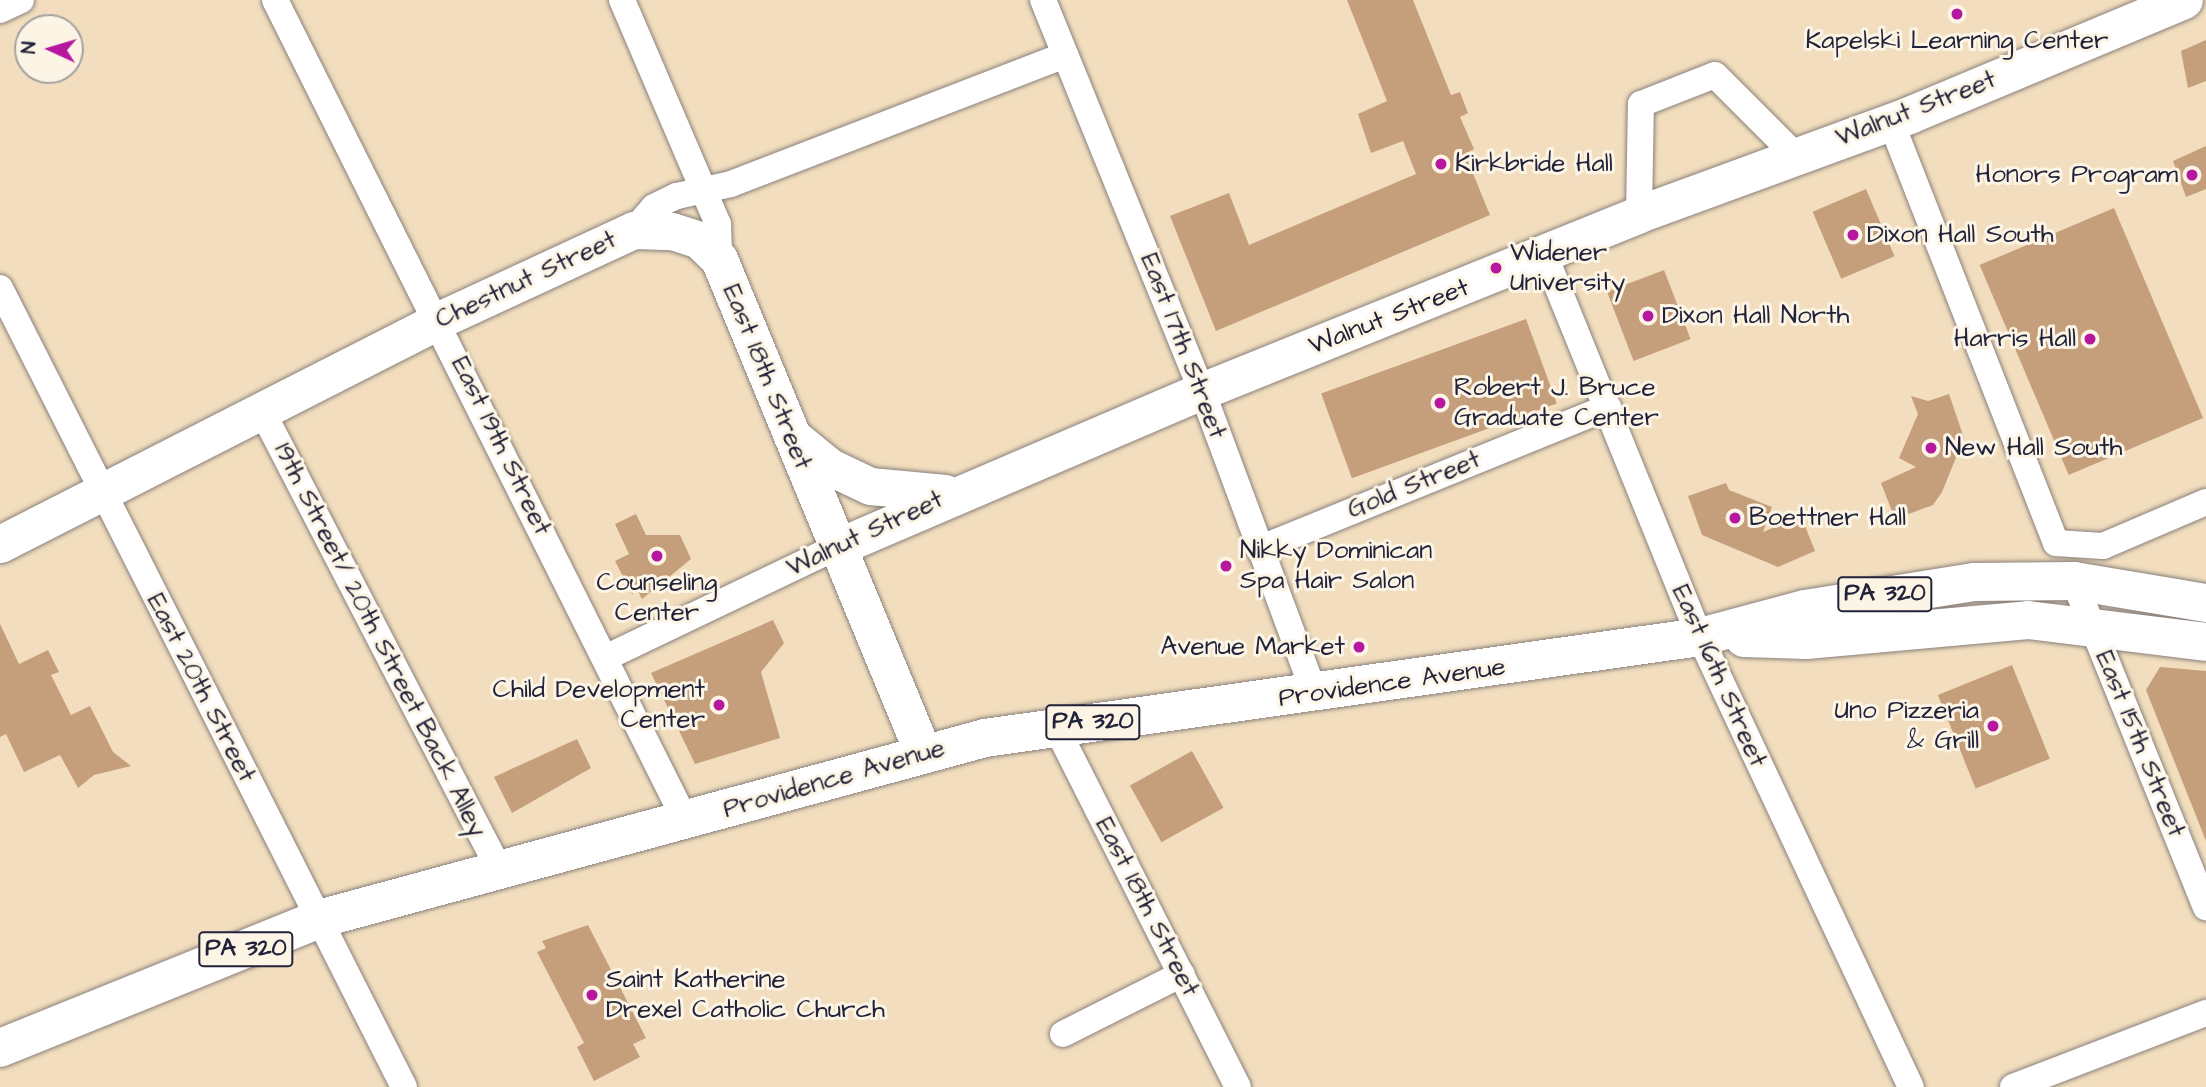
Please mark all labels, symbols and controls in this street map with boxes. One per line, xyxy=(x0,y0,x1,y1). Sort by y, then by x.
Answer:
marker: Kapelski Learning Center xyxy=(1949,6,1965,22)
north arrow xyxy=(14,14,84,84)
place label: Kapelski Learning Center xyxy=(1806,25,2108,57)
text: N xyxy=(16,41,43,55)
street label: Walnut Street xyxy=(1831,64,2001,154)
place label: Kirkbride Hall xyxy=(1455,148,1613,180)
marker: Kirkbride Hall xyxy=(1433,156,1449,172)
place label: Honors Program xyxy=(1975,159,2178,191)
marker: Honors Program xyxy=(2184,167,2200,183)
place label: Dixon Hall South xyxy=(1867,219,2054,251)
street label: Chestnut Street xyxy=(430,224,622,336)
marker: Dixon Hall South xyxy=(1845,227,1861,243)
place label: Widener University xyxy=(1510,237,1625,298)
street label: East 17th Street xyxy=(1133,249,1233,443)
marker: Widener University xyxy=(1488,260,1504,276)
street label: Walnut Street xyxy=(1304,272,1474,362)
street label: East 18th Street xyxy=(716,280,818,474)
place label: Dixon Hall North xyxy=(1662,300,1849,332)
marker: Dixon Hall North xyxy=(1640,308,1656,324)
place label: Harris Hall xyxy=(1954,323,2076,355)
marker: Harris Hall xyxy=(2082,331,2098,347)
street label: East 19th Street xyxy=(444,352,558,540)
place label: Robert J. Bruce Graduate Center xyxy=(1454,372,1659,434)
marker: Robert J. Bruce Graduate Center xyxy=(1432,395,1448,411)
place label: New Hall South xyxy=(1945,432,2122,464)
street label: 19th Street/ 20th Street Back Alley xyxy=(267,438,493,842)
marker: New Hall South xyxy=(1923,440,1939,456)
street label: Gold Street xyxy=(1343,444,1485,526)
street label: Walnut Street xyxy=(782,484,948,584)
place label: Boettner Hall xyxy=(1749,502,1906,534)
marker: Boettner Hall xyxy=(1727,510,1743,526)
place label: Nikky Dominican Spa Hair Salon xyxy=(1240,535,1432,596)
marker: Counseling Center xyxy=(649,548,665,564)
marker: Nikky Dominican Spa Hair Salon xyxy=(1218,558,1234,574)
place label: Counseling Center xyxy=(597,567,717,628)
road number: PA 320 xyxy=(1836,574,1934,614)
street label: East 16th Street xyxy=(1665,580,1773,772)
street label: East 20th Street xyxy=(140,588,262,788)
place label: Avenue Market xyxy=(1160,631,1345,663)
marker: Avenue Market xyxy=(1351,639,1367,655)
street label: East 15th Street xyxy=(2088,646,2192,842)
street label: Providence Avenue xyxy=(1277,652,1507,714)
place label: Child Development Center xyxy=(492,674,705,736)
place label: Uno Pizzeria & Grill xyxy=(1835,695,1979,756)
marker: Child Development Center xyxy=(711,697,727,713)
road number: PA 320 xyxy=(1044,702,1142,742)
marker: Uno Pizzeria & Grill xyxy=(1985,718,2001,734)
street label: Providence Avenue xyxy=(720,732,948,826)
street label: East 18th Street xyxy=(1088,812,1206,1002)
road number: PA 320 xyxy=(197,929,295,970)
place label: Saint Katherine Drexel Catholic Church xyxy=(606,964,885,1026)
marker: Saint Katherine Drexel Catholic Church xyxy=(584,987,600,1003)

